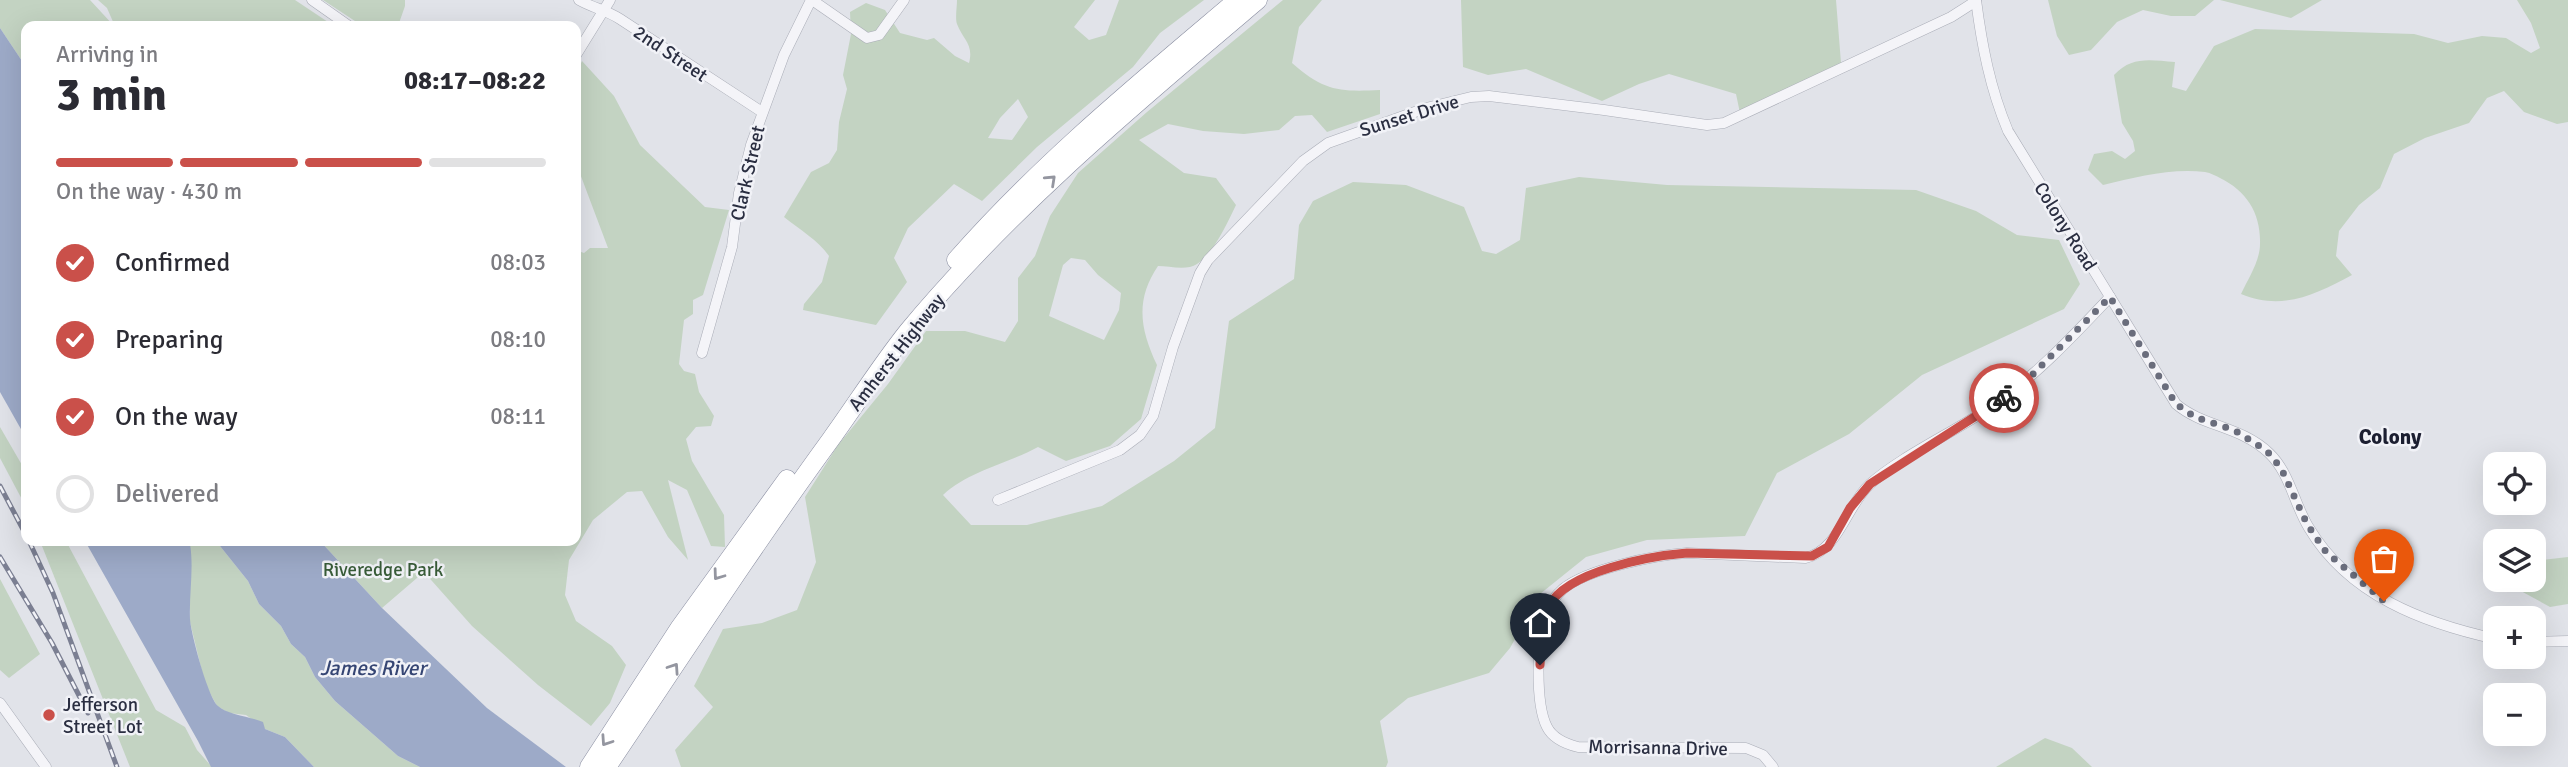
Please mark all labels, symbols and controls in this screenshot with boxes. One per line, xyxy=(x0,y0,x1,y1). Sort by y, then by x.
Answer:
street label: 2nd Street xyxy=(629,20,712,88)
text: Arriving in xyxy=(56,40,158,69)
text: 08:17–08:22 xyxy=(404,65,546,97)
text: 3 min xyxy=(56,67,167,123)
street label: Sunset Drive xyxy=(1357,90,1462,142)
street label: Clark Street xyxy=(725,123,771,223)
one-way arrow xyxy=(1043,175,1056,188)
text: On the way · 430 m xyxy=(56,177,242,206)
street label: Colony Road xyxy=(2028,178,2102,275)
icon: check xyxy=(56,244,94,282)
text: Confirmed xyxy=(115,247,230,279)
text: 08:03 xyxy=(490,248,546,277)
street label: Amherst Highway xyxy=(843,289,950,416)
icon: check xyxy=(56,321,94,359)
text: Preparing xyxy=(115,324,223,356)
text: 08:10 xyxy=(490,325,546,354)
courier xyxy=(1969,363,2039,433)
icon: bike xyxy=(1985,379,2023,417)
icon: check xyxy=(56,398,94,436)
text: On the way xyxy=(115,401,238,433)
text: 08:11 xyxy=(490,402,546,431)
district label: Colony xyxy=(2359,424,2422,450)
map controls xyxy=(2483,452,2546,746)
button: locate xyxy=(2483,452,2546,515)
text: Delivered xyxy=(115,478,220,510)
pin xyxy=(2354,529,2414,601)
button: layers xyxy=(2483,529,2546,592)
icon: bag xyxy=(2365,540,2403,578)
park label: Riveredge Park xyxy=(323,558,444,582)
one-way arrow xyxy=(714,567,726,580)
pin xyxy=(1510,593,1570,665)
icon: home xyxy=(1521,604,1559,642)
button: + xyxy=(2483,606,2546,669)
water label: James River xyxy=(320,655,429,681)
one-way arrow xyxy=(666,663,678,676)
button: − xyxy=(2483,683,2546,746)
place label: Jefferson Street Lot xyxy=(63,693,143,739)
marker: Jefferson Street Lot xyxy=(41,707,57,723)
one-way arrow xyxy=(602,733,614,746)
street label: Morrisanna Drive xyxy=(1588,735,1728,761)

